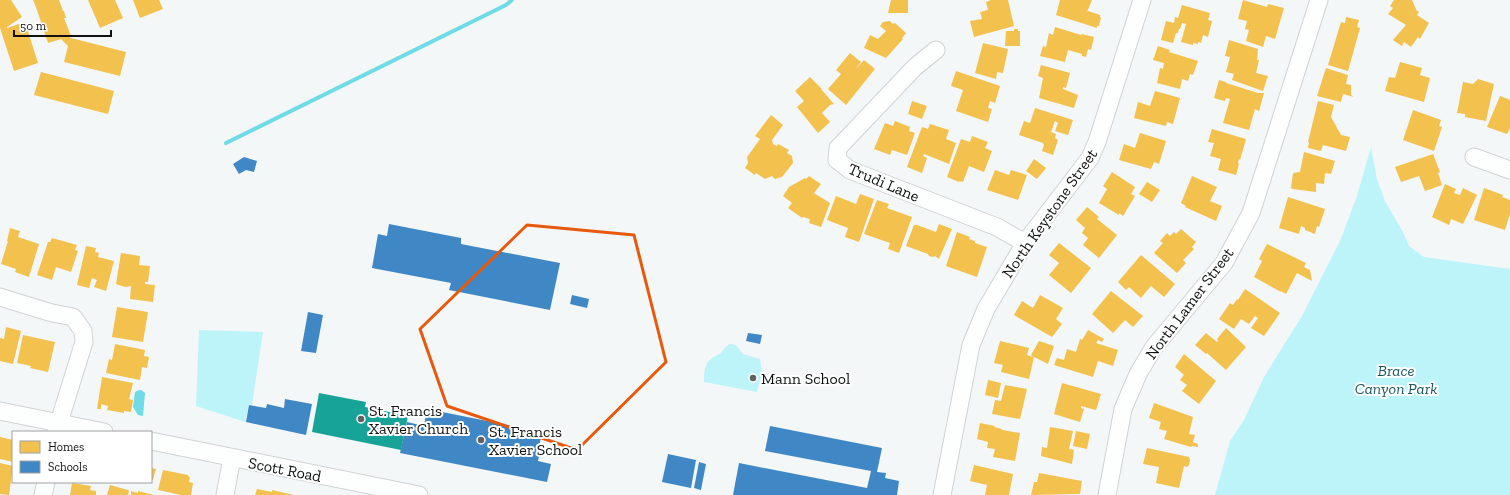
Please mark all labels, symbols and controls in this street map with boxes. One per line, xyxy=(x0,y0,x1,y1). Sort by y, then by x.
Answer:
scale bar xyxy=(14,12,111,38)
text: 50 m xyxy=(20,19,47,33)
street label: North Keystone Street xyxy=(998,145,1101,282)
street label: Trudi Lane xyxy=(845,159,922,206)
street label: North Lamer Street xyxy=(1141,244,1238,363)
park label: Brace Canyon Park xyxy=(1355,361,1437,398)
place label: Mann School xyxy=(761,369,850,388)
marker: Mann School xyxy=(748,373,758,383)
place label: St. Francis Xavier Church xyxy=(369,401,468,438)
marker: St. Francis Xavier Church xyxy=(356,414,366,424)
place label: St. Francis Xavier School xyxy=(489,422,582,459)
legend xyxy=(12,431,152,483)
marker: St. Francis Xavier School xyxy=(476,435,486,445)
text: Homes xyxy=(48,440,84,454)
street label: Scott Road xyxy=(247,453,323,486)
text: Schools xyxy=(48,460,87,474)

